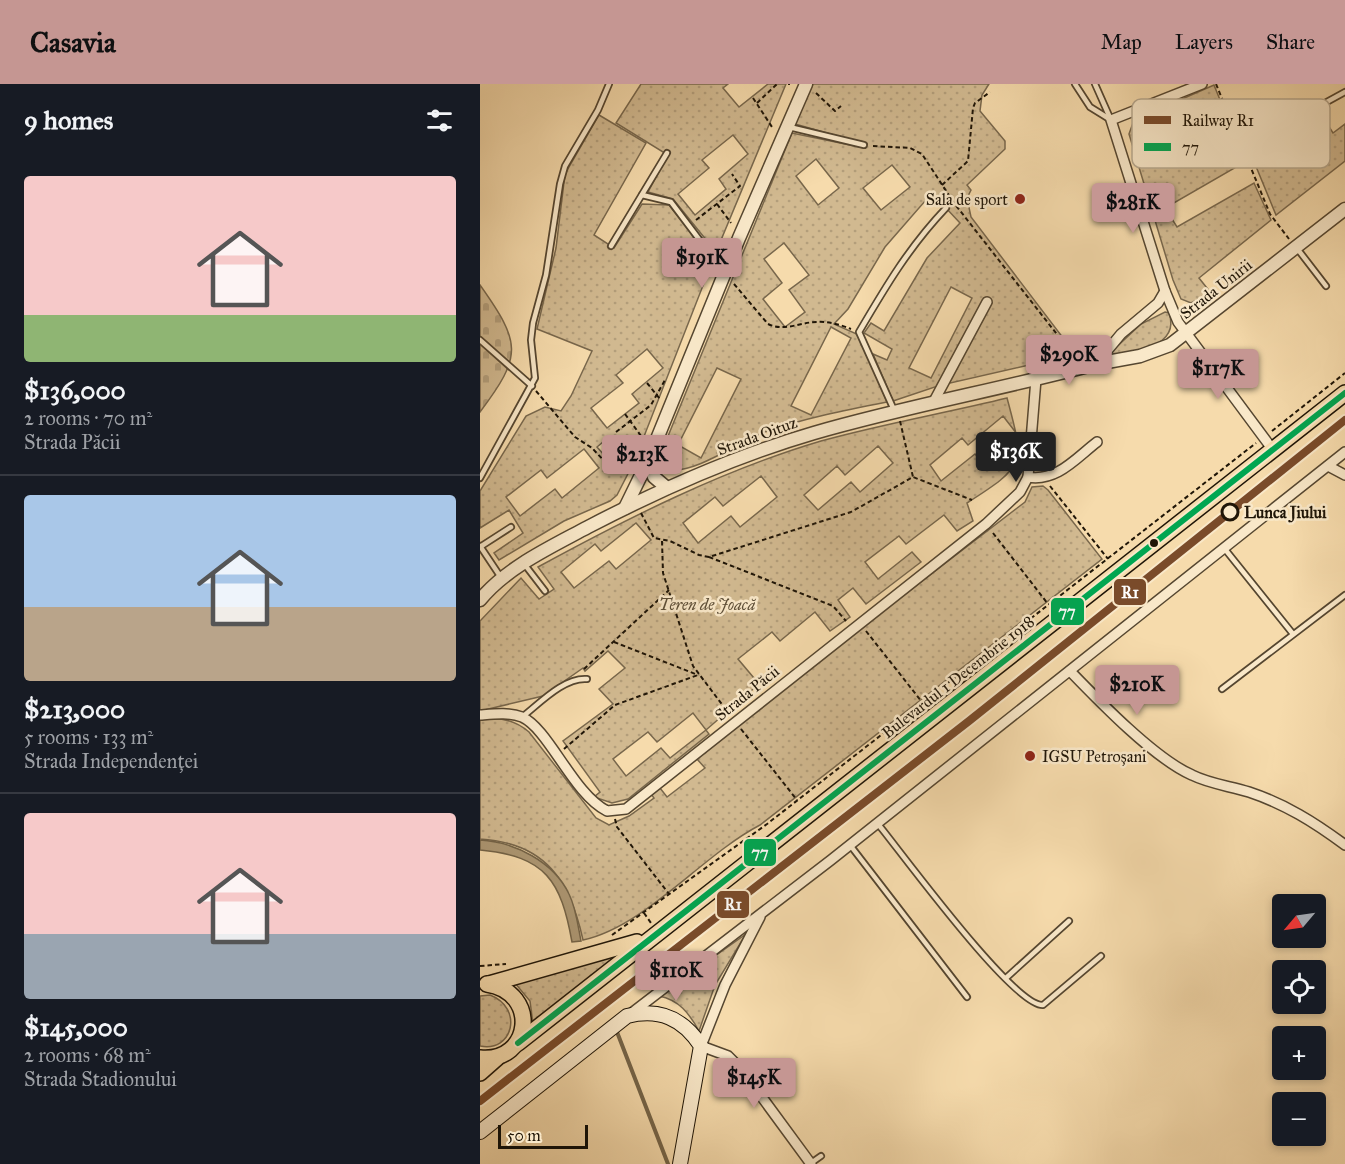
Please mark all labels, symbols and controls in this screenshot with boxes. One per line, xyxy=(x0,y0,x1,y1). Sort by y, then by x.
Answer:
text: Casavia xyxy=(30,25,116,60)
text: Map xyxy=(1101,29,1142,55)
text: Layers xyxy=(1175,29,1233,55)
text: Share xyxy=(1266,29,1315,55)
legend xyxy=(1132,99,1330,168)
text: 9 homes xyxy=(24,104,113,136)
icon: filters xyxy=(423,104,456,137)
text: Railway R1 xyxy=(1182,111,1254,130)
text: 77 xyxy=(1182,138,1199,157)
pin: $281K xyxy=(1091,183,1175,234)
place label: Sala de sport xyxy=(926,190,1008,209)
text: $281K xyxy=(1106,190,1160,214)
marker: Sala de sport xyxy=(1013,192,1027,206)
icon: home xyxy=(186,215,294,323)
pin: $191K xyxy=(660,238,744,289)
text: $191K xyxy=(676,245,728,269)
street label: Strada Unirii xyxy=(1176,255,1256,323)
pin: $290K xyxy=(1027,335,1111,386)
text: $290K xyxy=(1040,342,1098,366)
pin: $117K xyxy=(1176,349,1260,400)
text: $117K xyxy=(1192,356,1244,380)
text: $136,000 xyxy=(24,374,126,406)
text: 2 rooms · 70 m² xyxy=(24,406,152,430)
street label: Strada Oituz xyxy=(714,413,800,459)
text: Strada Păcii xyxy=(24,430,121,454)
pin: $136K xyxy=(974,432,1058,483)
pin: $213K xyxy=(600,435,684,486)
text: $136K xyxy=(990,439,1042,463)
text: $213K xyxy=(616,442,668,466)
marker: Lunca Jiului xyxy=(1221,503,1239,521)
place label: Lunca Jiului xyxy=(1244,503,1327,523)
icon: home xyxy=(186,534,294,642)
unlabelled marker xyxy=(1148,537,1160,549)
line badge: R1 xyxy=(1113,578,1147,606)
text: R1 xyxy=(1121,583,1139,602)
park label: Teren de Joacă xyxy=(659,595,757,614)
line badge: 77 xyxy=(1050,597,1085,626)
text: 77 xyxy=(1058,602,1076,621)
street label: Bulevardul 1 Decembrie 1918 xyxy=(878,612,1038,742)
street label: Strada Păcii xyxy=(711,661,783,725)
pin: $210K xyxy=(1095,665,1179,716)
text: $210K xyxy=(1109,672,1165,696)
text: $213,000 xyxy=(24,693,125,725)
text: 5 rooms · 133 m² xyxy=(24,725,153,749)
place label: IGSU Petroșani xyxy=(1042,747,1147,766)
text: Strada Independenței xyxy=(24,749,198,773)
marker: IGSU Petroșani xyxy=(1023,749,1037,763)
line badge: 77 xyxy=(743,838,777,867)
text: 77 xyxy=(751,843,769,862)
icon: home xyxy=(186,852,294,960)
line badge: R1 xyxy=(716,890,750,919)
north arrow xyxy=(1272,894,1326,948)
map controls xyxy=(1272,894,1326,1146)
text: R1 xyxy=(724,895,742,914)
pin: $110K xyxy=(634,951,718,1002)
text: $110K xyxy=(649,958,703,982)
button: locate xyxy=(1272,960,1326,1014)
text: $145,000 xyxy=(24,1011,128,1043)
button: + xyxy=(1272,1026,1326,1080)
text: 2 rooms · 68 m² xyxy=(24,1043,151,1067)
pin: $145K xyxy=(712,1058,796,1109)
text: $145K xyxy=(727,1065,781,1089)
text: Strada Stadionului xyxy=(24,1067,177,1091)
button: − xyxy=(1272,1092,1326,1146)
scale bar xyxy=(498,1122,588,1150)
text: 50 m xyxy=(507,1126,541,1145)

